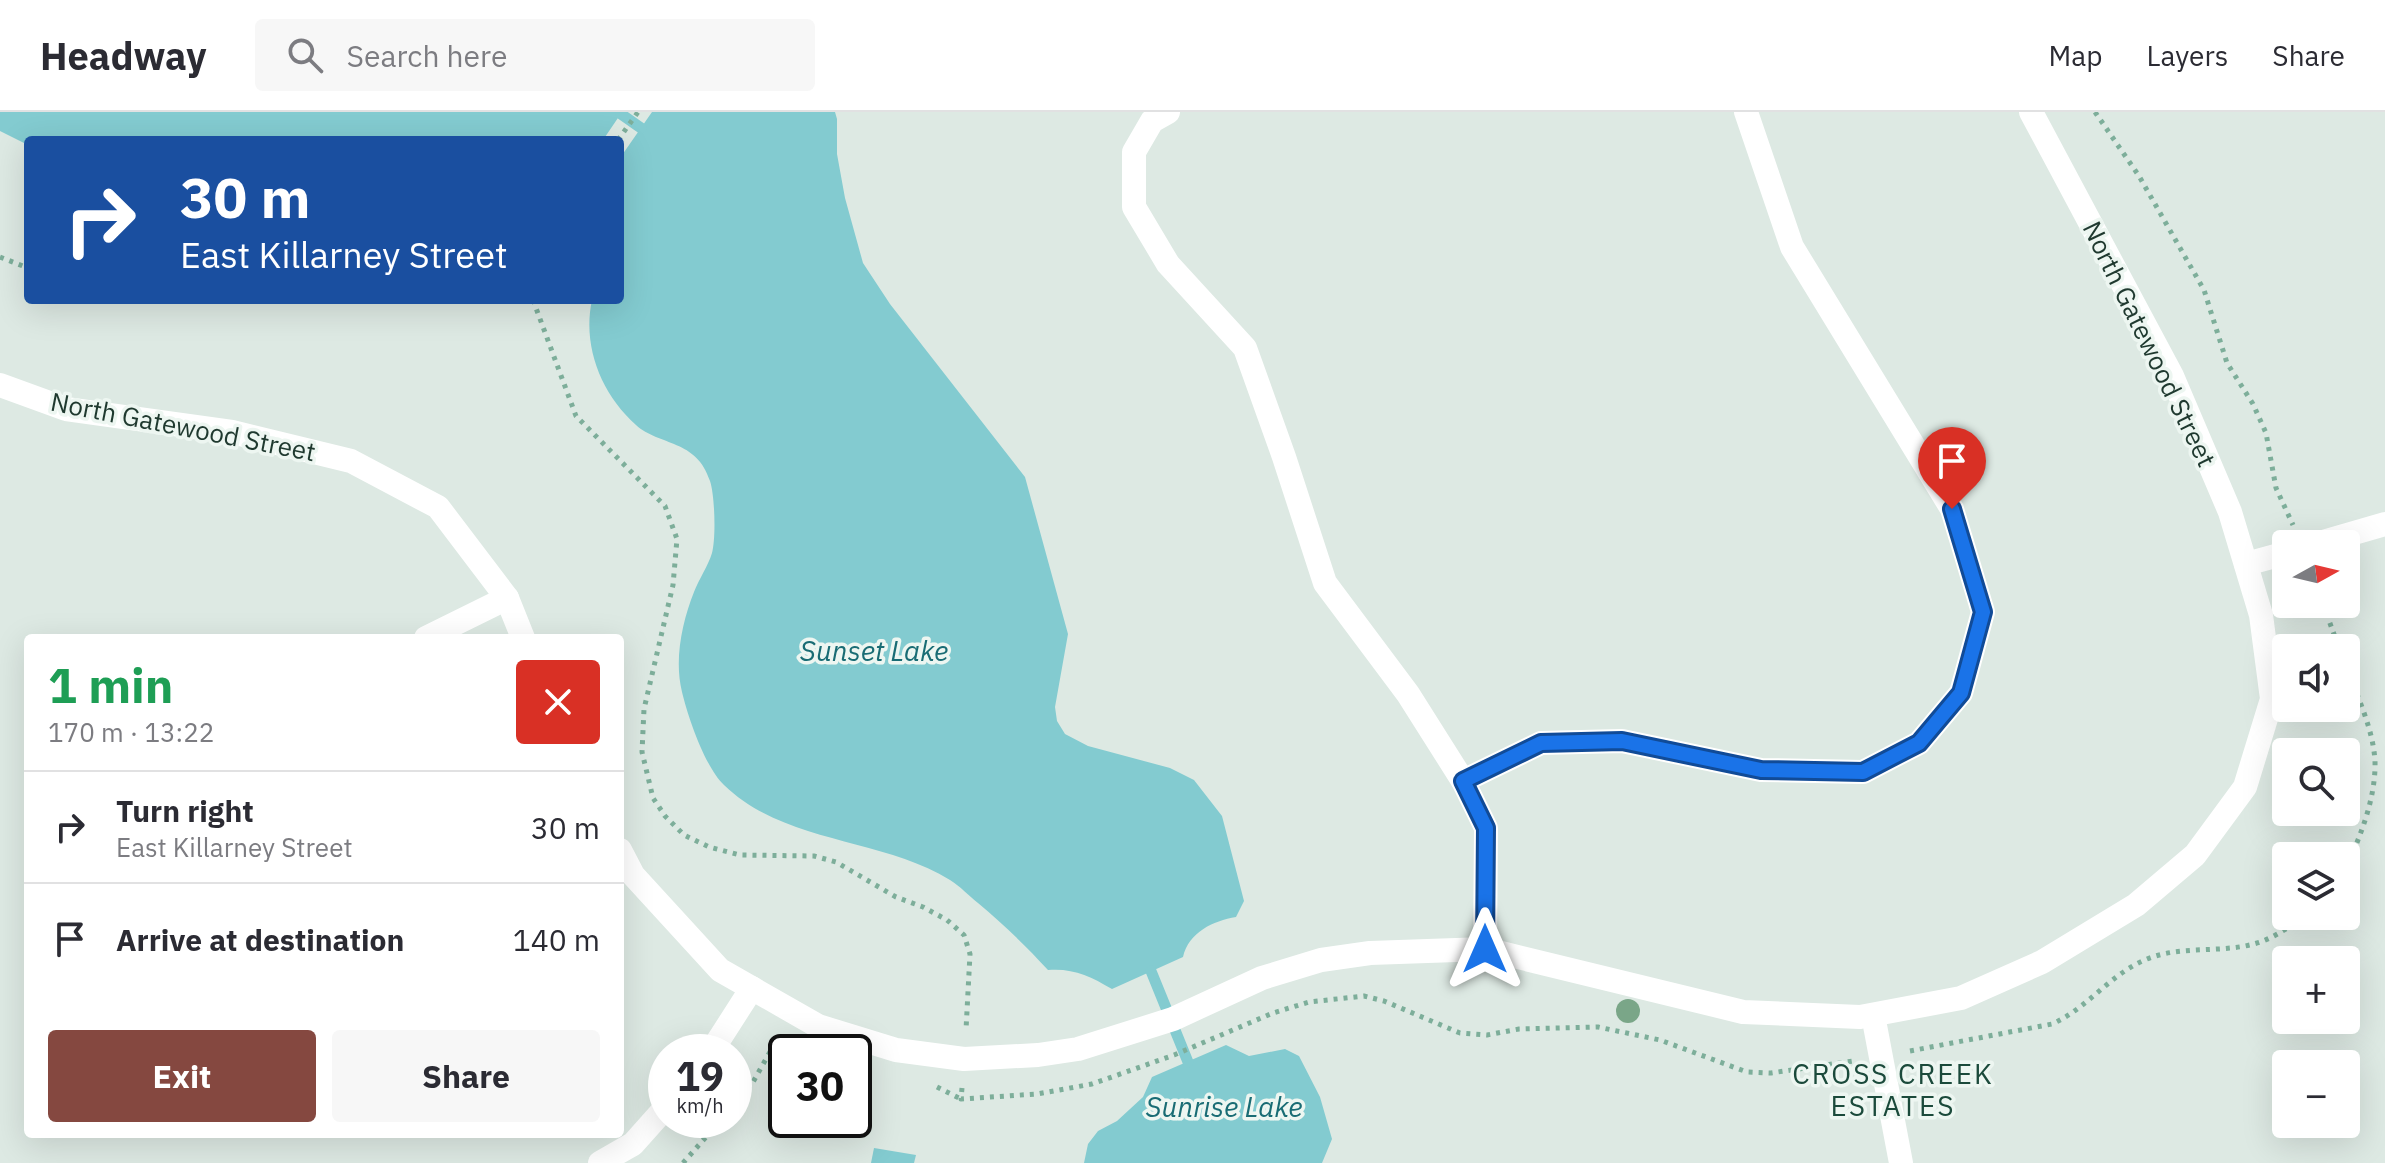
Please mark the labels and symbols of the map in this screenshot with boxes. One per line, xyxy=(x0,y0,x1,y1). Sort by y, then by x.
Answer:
street label: North Gatewood Street xyxy=(2076,215,2224,472)
street label: North Gatewood Street xyxy=(48,384,319,468)
pin xyxy=(1918,427,1986,509)
north arrow xyxy=(2272,530,2360,618)
water label: Sunset Lake xyxy=(800,632,948,669)
position arrow xyxy=(1443,907,1527,991)
speed limit sign: 30 xyxy=(768,1034,872,1138)
district label: CROSS CREEK ESTATES xyxy=(1792,1055,1994,1124)
water label: Sunrise Lake xyxy=(1145,1088,1303,1125)

